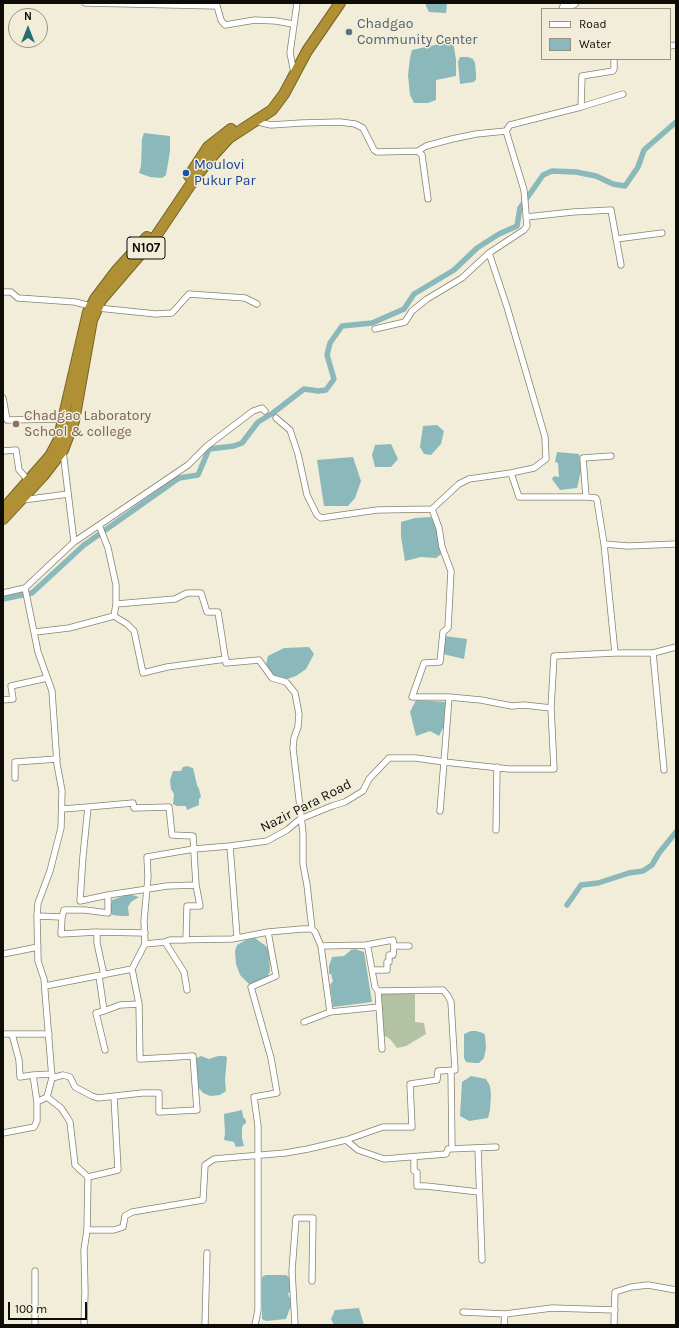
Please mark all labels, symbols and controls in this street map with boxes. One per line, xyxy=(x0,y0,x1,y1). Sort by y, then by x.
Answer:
north arrow xyxy=(8,8,48,48)
legend xyxy=(541,8,671,60)
text: N xyxy=(24,10,32,23)
place label: Chadgao Community Center xyxy=(357,16,477,48)
text: Road xyxy=(579,17,607,31)
marker: Chadgao Community Center xyxy=(344,27,354,37)
text: Water xyxy=(579,37,611,51)
place label: Moulovi Pukur Par xyxy=(194,157,255,190)
marker: Moulovi Pukur Par xyxy=(181,168,191,178)
road number: N107 xyxy=(127,237,165,259)
place label: Chadgao Laboratory School & college xyxy=(24,408,151,440)
marker: Chadgao Laboratory School & college xyxy=(11,419,21,429)
street label: Nazir Para Road xyxy=(258,776,354,836)
scale bar xyxy=(10,1294,89,1320)
text: 100 m xyxy=(15,1302,47,1316)

